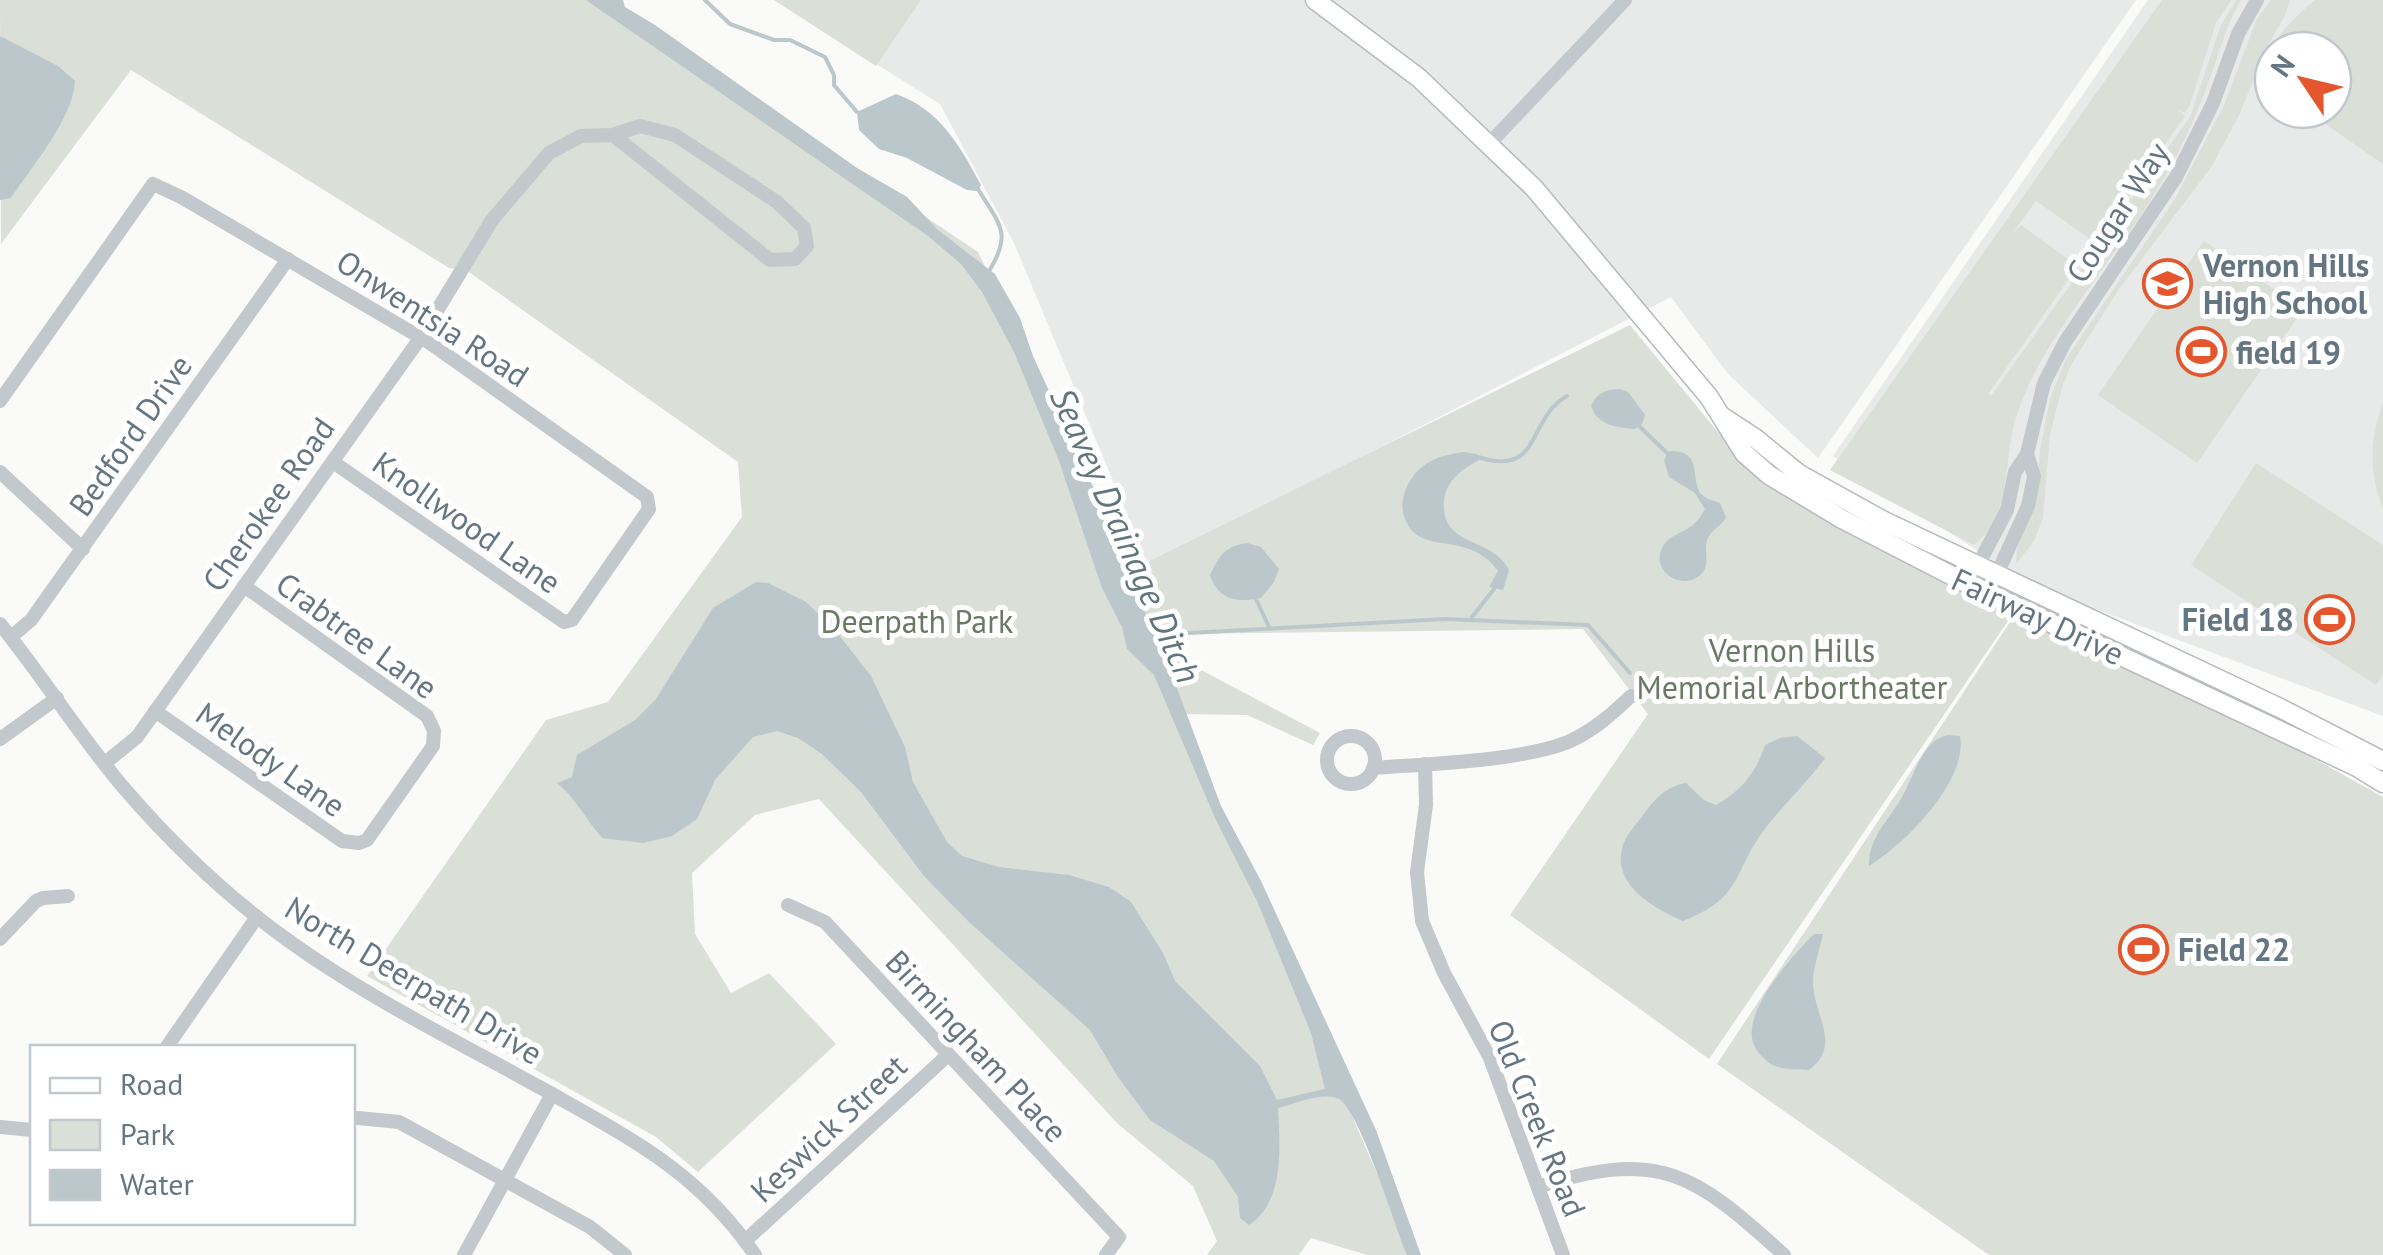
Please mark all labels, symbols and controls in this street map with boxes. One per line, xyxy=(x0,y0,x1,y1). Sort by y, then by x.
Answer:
north arrow xyxy=(2253,30,2353,130)
text: N xyxy=(2262,47,2303,84)
street label: Cougar Way xyxy=(2056,134,2178,290)
street label: Onwentsia Road xyxy=(329,240,537,396)
place label: Vernon Hills High School xyxy=(2202,244,2369,323)
school or university icon: Vernon Hills High School xyxy=(2142,257,2194,309)
sports icon: field 19 xyxy=(2175,326,2227,378)
place label: field 19 xyxy=(2236,331,2341,373)
street label: Bedford Drive xyxy=(59,346,201,524)
water label: Seavey Drainage Ditch xyxy=(1040,380,1212,690)
street label: Cherokee Road xyxy=(192,409,344,599)
street label: Knollwood Lane xyxy=(365,441,569,603)
street label: Fairway Drive xyxy=(1945,558,2131,674)
street label: Crabtree Lane xyxy=(268,562,446,708)
sports icon: Field 18 xyxy=(2303,593,2355,645)
place label: Field 18 xyxy=(2182,598,2294,640)
park label: Deerpath Park xyxy=(821,600,1014,642)
park label: Vernon Hills Memorial Arbortheater xyxy=(1637,629,1948,708)
street label: Melody Lane xyxy=(188,692,354,826)
street label: North Deerpath Drive xyxy=(278,886,550,1074)
sports icon: Field 22 xyxy=(2117,923,2169,975)
place label: Field 22 xyxy=(2178,928,2290,970)
street label: Birmingham Place xyxy=(877,941,1077,1151)
street label: Old Creek Road xyxy=(1479,1014,1597,1222)
legend xyxy=(30,1045,355,1225)
street label: Keswick Street xyxy=(741,1045,915,1211)
text: Road xyxy=(120,1064,184,1103)
text: Park xyxy=(120,1114,176,1153)
text: Water xyxy=(120,1164,194,1203)

